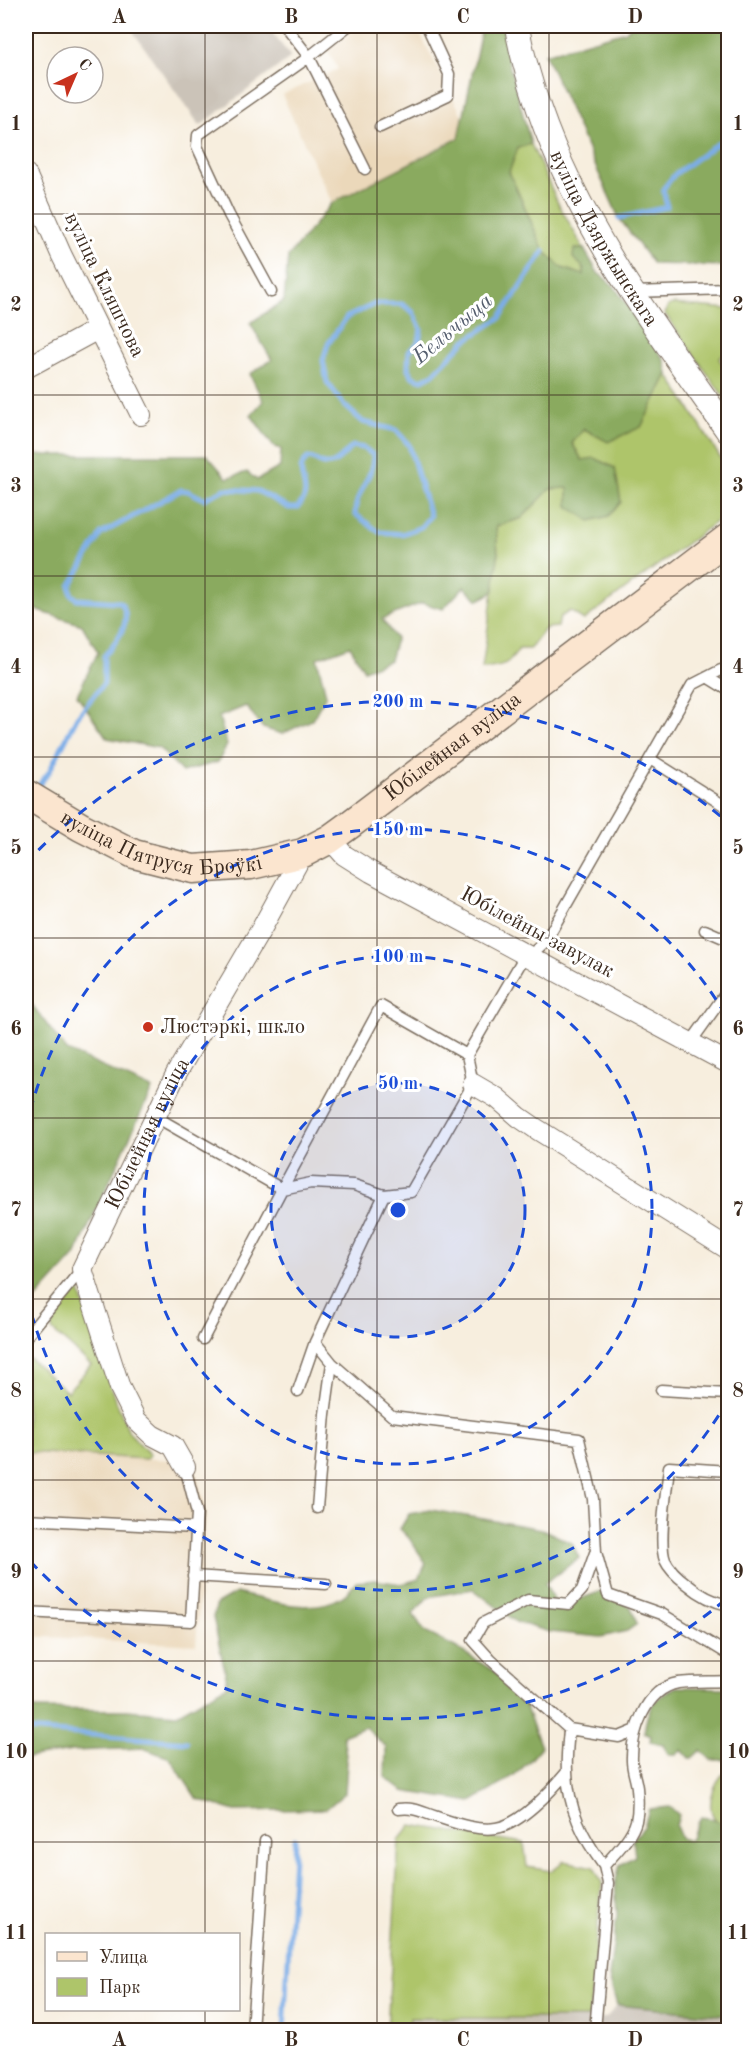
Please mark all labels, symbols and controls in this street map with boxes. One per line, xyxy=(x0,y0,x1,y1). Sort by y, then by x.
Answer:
text: A xyxy=(111,8,127,28)
text: B xyxy=(284,8,298,28)
text: C xyxy=(456,8,470,28)
text: D xyxy=(627,8,643,28)
north arrow xyxy=(45,45,105,105)
text: С xyxy=(75,56,93,75)
text: 1 xyxy=(10,115,22,135)
text: 1 xyxy=(732,115,744,135)
street label: вуліца Дзяржынскага xyxy=(546,147,662,330)
street label: вуліца Кляшчова xyxy=(60,209,148,361)
water label: Бельчыца xyxy=(408,290,497,369)
text: 2 xyxy=(10,296,22,316)
text: 2 xyxy=(732,296,744,316)
text: 3 xyxy=(10,477,22,497)
text: 3 xyxy=(732,477,744,497)
text: 4 xyxy=(10,658,22,678)
text: 4 xyxy=(732,658,744,678)
street label: Юбілейная вуліца xyxy=(380,688,525,805)
text: 200 m xyxy=(373,693,423,711)
street label: вуліца Пятруся Броўкі xyxy=(57,807,264,879)
text: 150 m xyxy=(373,821,423,839)
text: 5 xyxy=(10,838,22,859)
text: 5 xyxy=(732,838,744,859)
street label: Юбілейны завулак xyxy=(457,884,618,983)
text: 100 m xyxy=(373,948,423,966)
place label: Люстэркі, шкло xyxy=(160,1017,305,1038)
text: 6 xyxy=(10,1020,22,1040)
marker: Люстэркі, шкло xyxy=(141,1020,155,1034)
text: 6 xyxy=(732,1020,744,1040)
street label: Юбілейная вуліца xyxy=(102,1054,194,1213)
text: 50 m xyxy=(378,1075,418,1093)
centre of rings xyxy=(388,1200,408,1220)
text: 7 xyxy=(10,1201,22,1221)
text: 7 xyxy=(732,1201,744,1221)
text: 8 xyxy=(10,1382,22,1402)
text: 8 xyxy=(732,1382,744,1402)
text: 9 xyxy=(10,1563,22,1583)
text: 9 xyxy=(732,1563,744,1583)
text: 10 xyxy=(4,1743,28,1763)
text: 10 xyxy=(726,1743,750,1763)
text: 11 xyxy=(4,1924,28,1944)
text: 11 xyxy=(726,1924,750,1944)
legend xyxy=(45,1933,240,2011)
text: Улица xyxy=(99,1949,148,1967)
text: Парк xyxy=(99,1979,140,1997)
text: A xyxy=(111,2031,127,2051)
text: B xyxy=(284,2031,298,2051)
text: C xyxy=(456,2031,470,2051)
text: D xyxy=(627,2031,643,2051)

